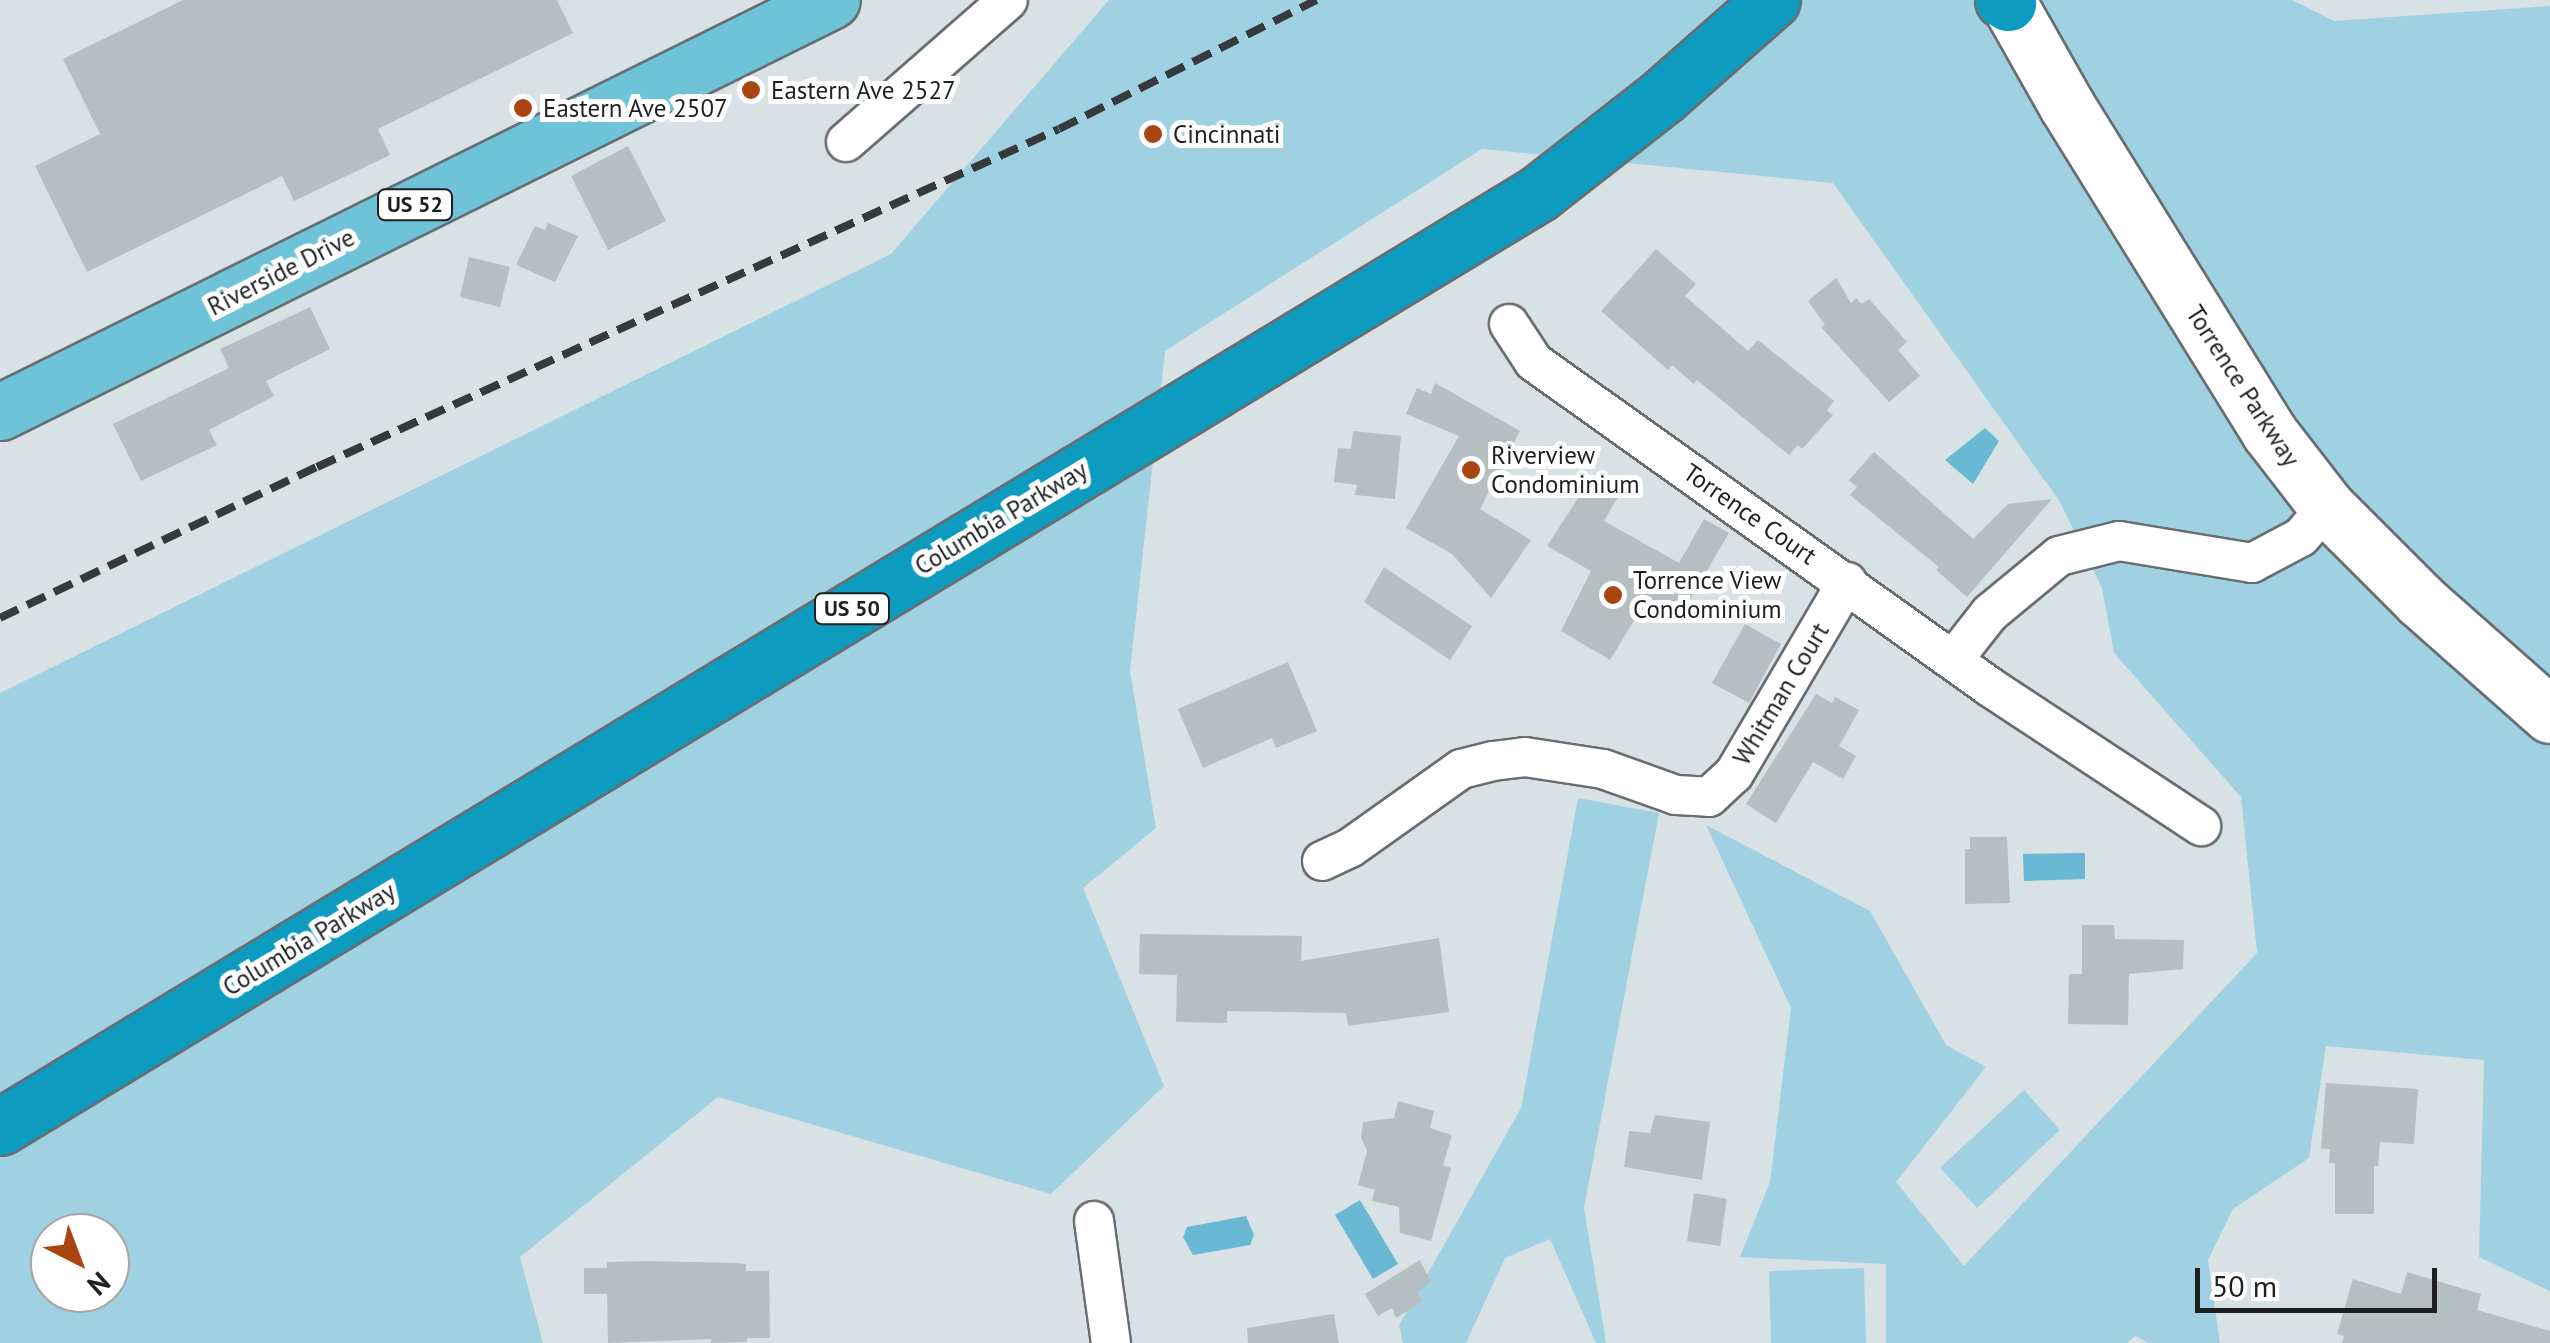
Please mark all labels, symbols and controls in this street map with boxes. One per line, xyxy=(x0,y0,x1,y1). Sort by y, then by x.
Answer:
place label: Eastern Ave 2527 xyxy=(771,75,956,105)
marker: Eastern Ave 2527 xyxy=(740,79,762,101)
place label: Eastern Ave 2507 xyxy=(543,93,728,123)
marker: Eastern Ave 2507 xyxy=(512,97,534,119)
place label: Cincinnati xyxy=(1173,119,1281,149)
marker: Cincinnati xyxy=(1142,123,1164,145)
road number: US 52 xyxy=(375,188,455,222)
street label: Riverside Drive xyxy=(203,222,359,322)
street label: Torrence Parkway xyxy=(2180,300,2306,472)
place label: Riverview Condominium xyxy=(1491,441,1639,500)
street label: Columbia Parkway xyxy=(909,455,1093,581)
street label: Torrence Court xyxy=(1678,457,1822,571)
marker: Riverview Condominium xyxy=(1460,459,1482,481)
place label: Torrence View Condominium xyxy=(1633,566,1782,625)
marker: Torrence View Condominium xyxy=(1602,584,1624,606)
road number: US 50 xyxy=(812,592,892,626)
street label: Whitman Court xyxy=(1727,617,1835,771)
street label: Columbia Parkway xyxy=(217,876,401,1002)
north arrow xyxy=(30,1213,130,1313)
scale bar xyxy=(2200,1248,2442,1310)
text: N xyxy=(80,1264,118,1304)
text: 50 m xyxy=(2212,1266,2277,1305)

